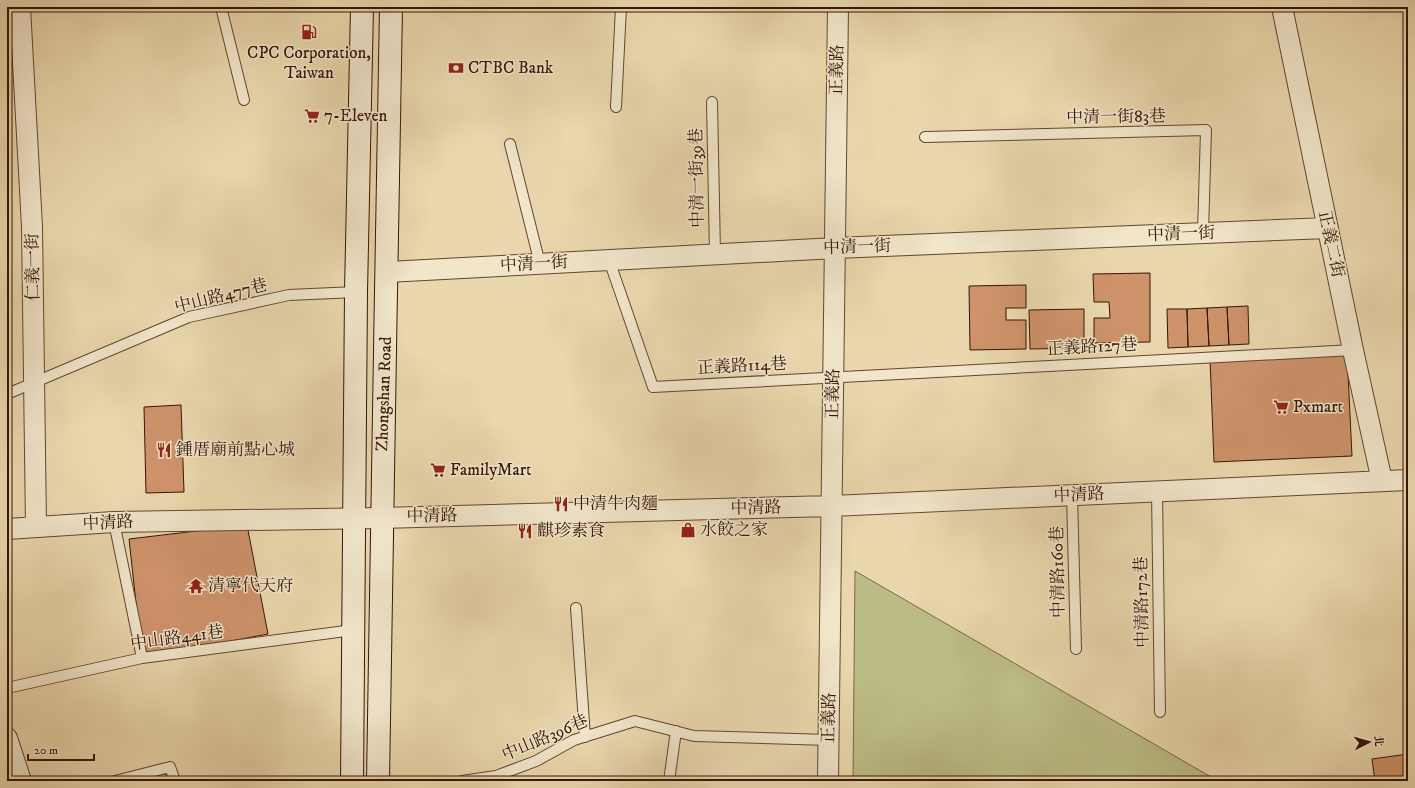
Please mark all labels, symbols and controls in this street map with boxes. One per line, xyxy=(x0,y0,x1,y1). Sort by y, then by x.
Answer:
fuel station icon: CPC Corporation, Taiwan xyxy=(300,23,318,41)
place label: CPC Corporation, Taiwan xyxy=(247,42,371,84)
street label: 正義路 xyxy=(826,44,848,96)
place label: CTBC Bank xyxy=(468,57,554,79)
bank icon: CTBC Bank xyxy=(447,59,465,77)
place label: 7-Eleven xyxy=(324,105,387,127)
street label: 中清一街83巷 xyxy=(1066,105,1166,129)
supermarket icon: 7-Eleven xyxy=(303,107,321,125)
street label: 中清一街39巷 xyxy=(685,128,709,228)
street label: 正義二街 xyxy=(1313,208,1349,280)
street label: 中清一街 xyxy=(1147,222,1215,246)
street label: 仁義一街 xyxy=(21,233,45,301)
street label: 中清一街 xyxy=(823,235,891,259)
street label: 中清一街 xyxy=(499,251,569,277)
street label: 中山路477巷 xyxy=(172,274,270,318)
street label: 正義路127巷 xyxy=(1046,334,1138,360)
street label: Zhongshan Road xyxy=(371,336,397,452)
street label: 正義路114巷 xyxy=(696,353,788,379)
street label: 正義路 xyxy=(822,368,844,420)
place label: Pxmart xyxy=(1293,396,1344,418)
supermarket icon: Pxmart xyxy=(1272,398,1290,416)
place label: 鍾厝廟前點心城 xyxy=(176,439,295,461)
restaurant icon: 鍾厝廟前點心城 xyxy=(155,441,173,459)
place label: FamilyMart xyxy=(450,459,532,481)
supermarket icon: FamilyMart xyxy=(429,461,447,479)
street label: 中清路 xyxy=(1053,483,1105,507)
place label: 中清牛肉麵 xyxy=(573,493,658,515)
restaurant icon: 中清牛肉麵 xyxy=(552,495,570,513)
street label: 中清路 xyxy=(730,497,782,519)
street label: 中清路 xyxy=(406,505,458,527)
street label: 中清路 xyxy=(82,511,134,535)
place label: 水餃之家 xyxy=(700,519,768,541)
place label: 麒珍素食 xyxy=(537,520,605,542)
shop icon: 水餃之家 xyxy=(679,521,697,539)
restaurant icon: 麒珍素食 xyxy=(516,522,534,540)
street label: 中清路160巷 xyxy=(1046,526,1070,618)
street label: 中清路172巷 xyxy=(1130,556,1154,648)
place label: 清寧代天府 xyxy=(208,575,293,597)
temple icon: 清寧代天府 xyxy=(187,577,205,595)
street label: 中山路441巷 xyxy=(129,621,225,655)
street label: 正義路 xyxy=(818,692,840,744)
street label: 中山路396巷 xyxy=(499,710,591,766)
north arrow xyxy=(1349,722,1389,762)
text: 北 xyxy=(1370,735,1385,747)
scale bar xyxy=(28,736,94,762)
text: 20 m xyxy=(34,743,58,758)

